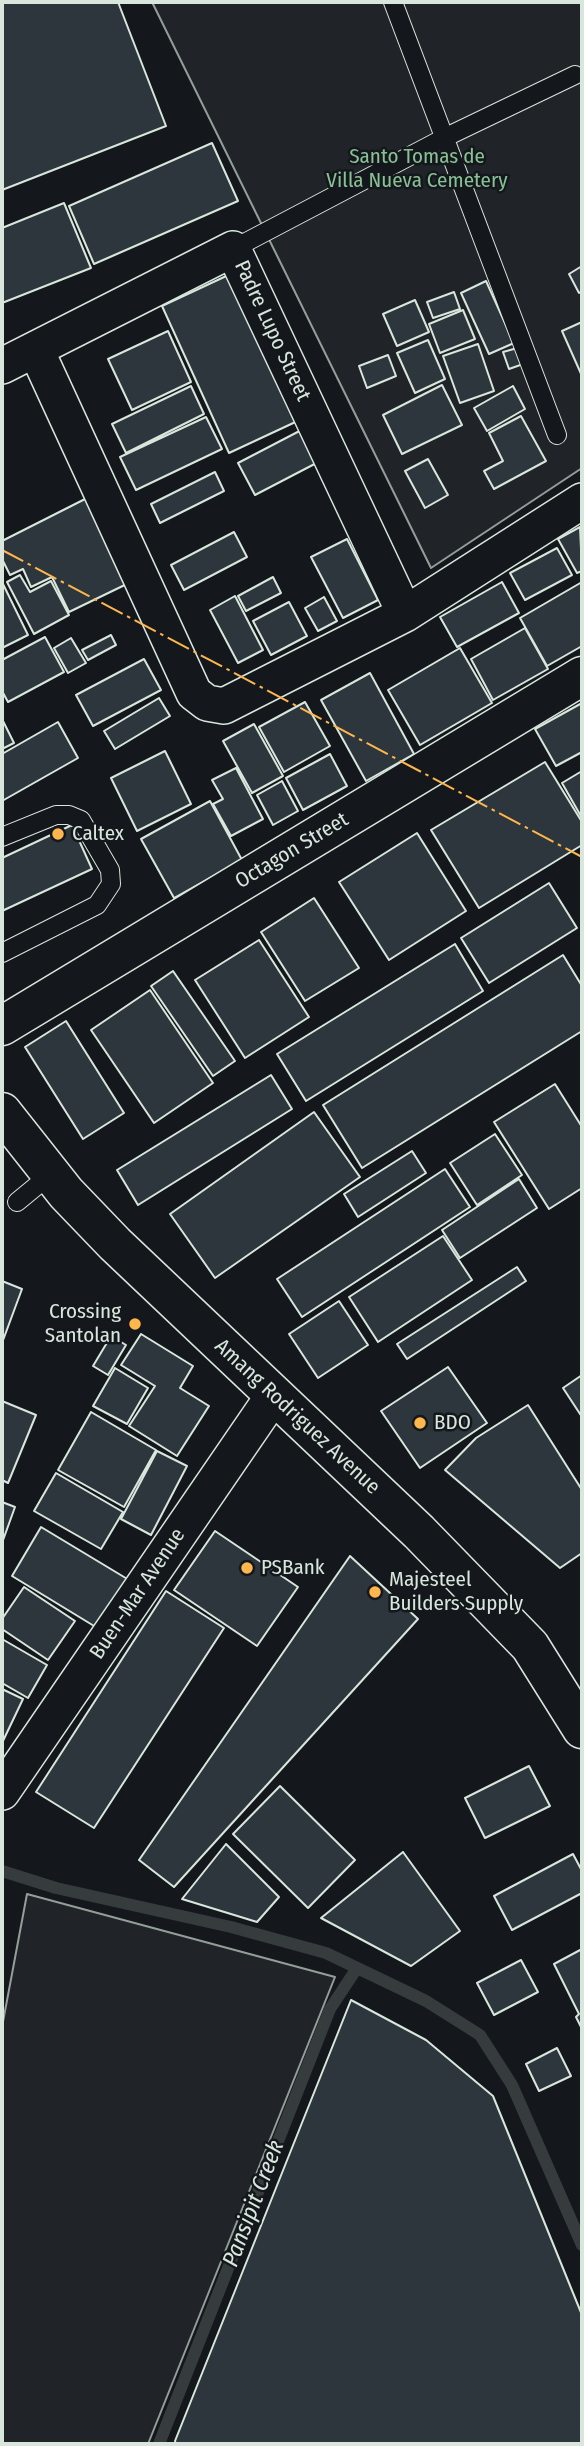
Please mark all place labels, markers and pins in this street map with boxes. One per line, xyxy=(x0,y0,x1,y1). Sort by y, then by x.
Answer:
place label: Caltex xyxy=(72,821,124,847)
marker: Caltex xyxy=(50,826,66,842)
place label: Crossing Santolan xyxy=(45,1299,121,1349)
marker: Crossing Santolan xyxy=(127,1316,143,1332)
place label: BDO xyxy=(434,1410,471,1436)
marker: BDO xyxy=(412,1415,428,1431)
place label: PSBank xyxy=(261,1555,325,1581)
marker: PSBank xyxy=(239,1560,255,1576)
place label: Majesteel Builders Supply xyxy=(389,1567,523,1617)
marker: Majesteel Builders Supply xyxy=(367,1584,383,1600)

